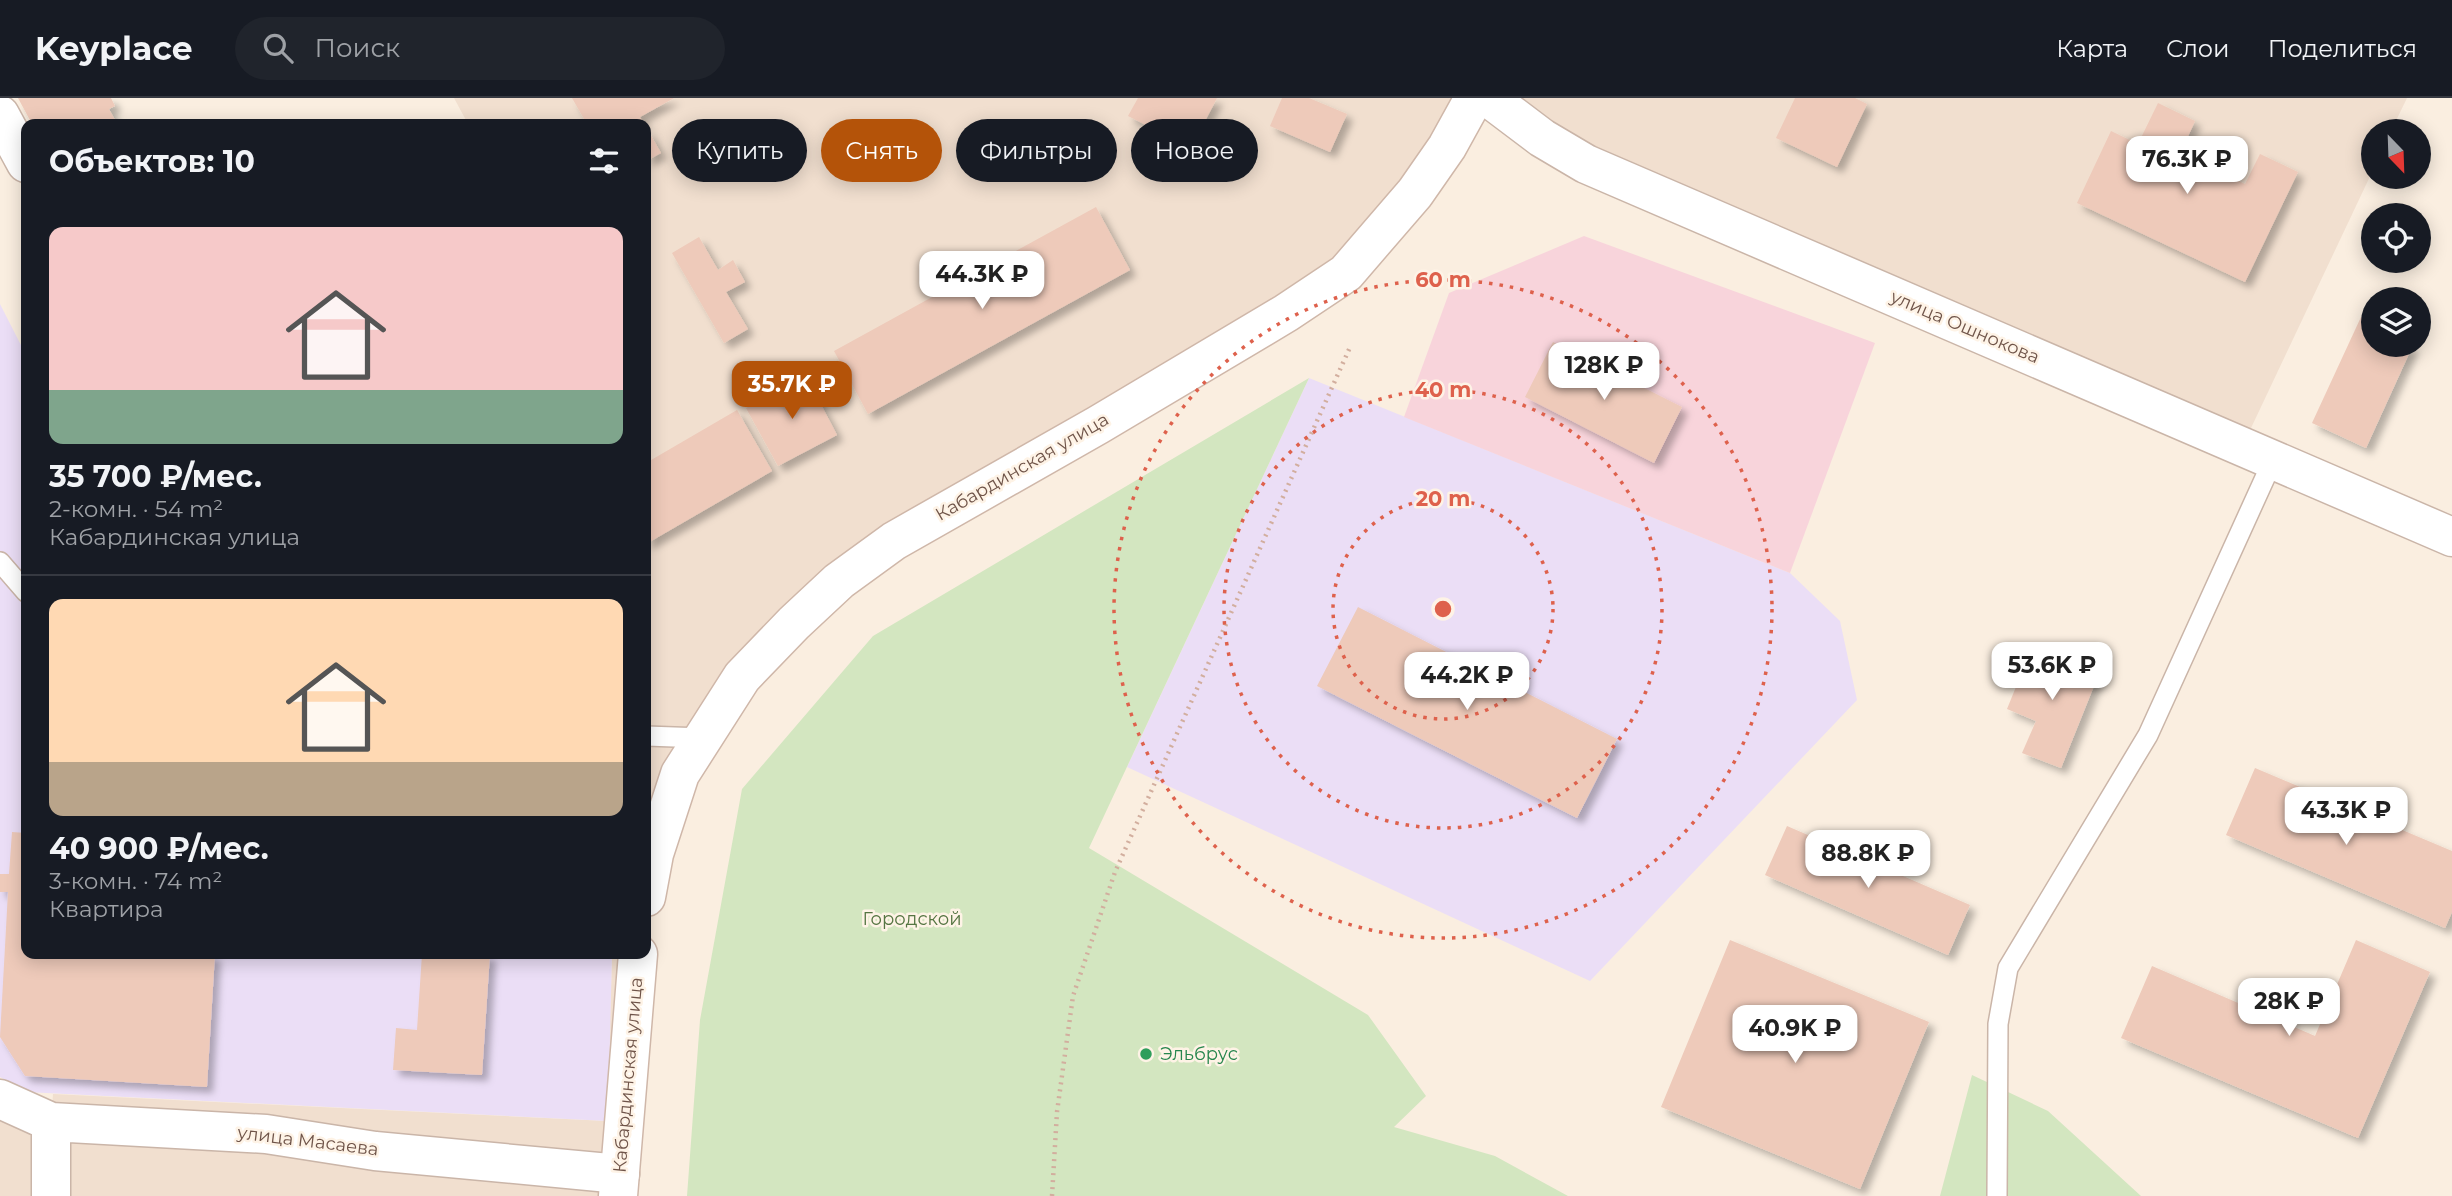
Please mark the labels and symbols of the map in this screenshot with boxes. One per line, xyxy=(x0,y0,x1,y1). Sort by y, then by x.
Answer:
north arrow xyxy=(2361,119,2431,189)
pin: 76.3K ₽ xyxy=(2122,136,2252,196)
pin: 44.3K ₽ xyxy=(917,252,1047,311)
text: 60 m xyxy=(1415,267,1471,292)
street label: улица Ошнокова xyxy=(1886,285,2043,368)
pin: 128K ₽ xyxy=(1547,342,1661,402)
pin: 35.7K ₽ xyxy=(727,362,857,421)
text: 40 m xyxy=(1415,377,1471,402)
street label: Кабардинская улица xyxy=(931,408,1113,526)
text: 20 m xyxy=(1416,486,1470,511)
centre of rings xyxy=(1431,597,1455,621)
pin: 53.6K ₽ xyxy=(1987,642,2117,702)
pin: 44.2K ₽ xyxy=(1402,652,1532,712)
pin: 43.3K ₽ xyxy=(2281,788,2411,847)
pin: 88.8K ₽ xyxy=(1803,830,1933,890)
park label: Городской xyxy=(862,908,962,930)
street label: Кабардинская улица xyxy=(608,976,648,1174)
pin: 28K ₽ xyxy=(2240,978,2338,1038)
pin: 40.9K ₽ xyxy=(1730,1006,1860,1065)
place label: Эльбрус xyxy=(1160,1043,1238,1065)
marker: Эльбрус xyxy=(1138,1046,1154,1062)
street label: улица Масаева xyxy=(235,1121,380,1161)

